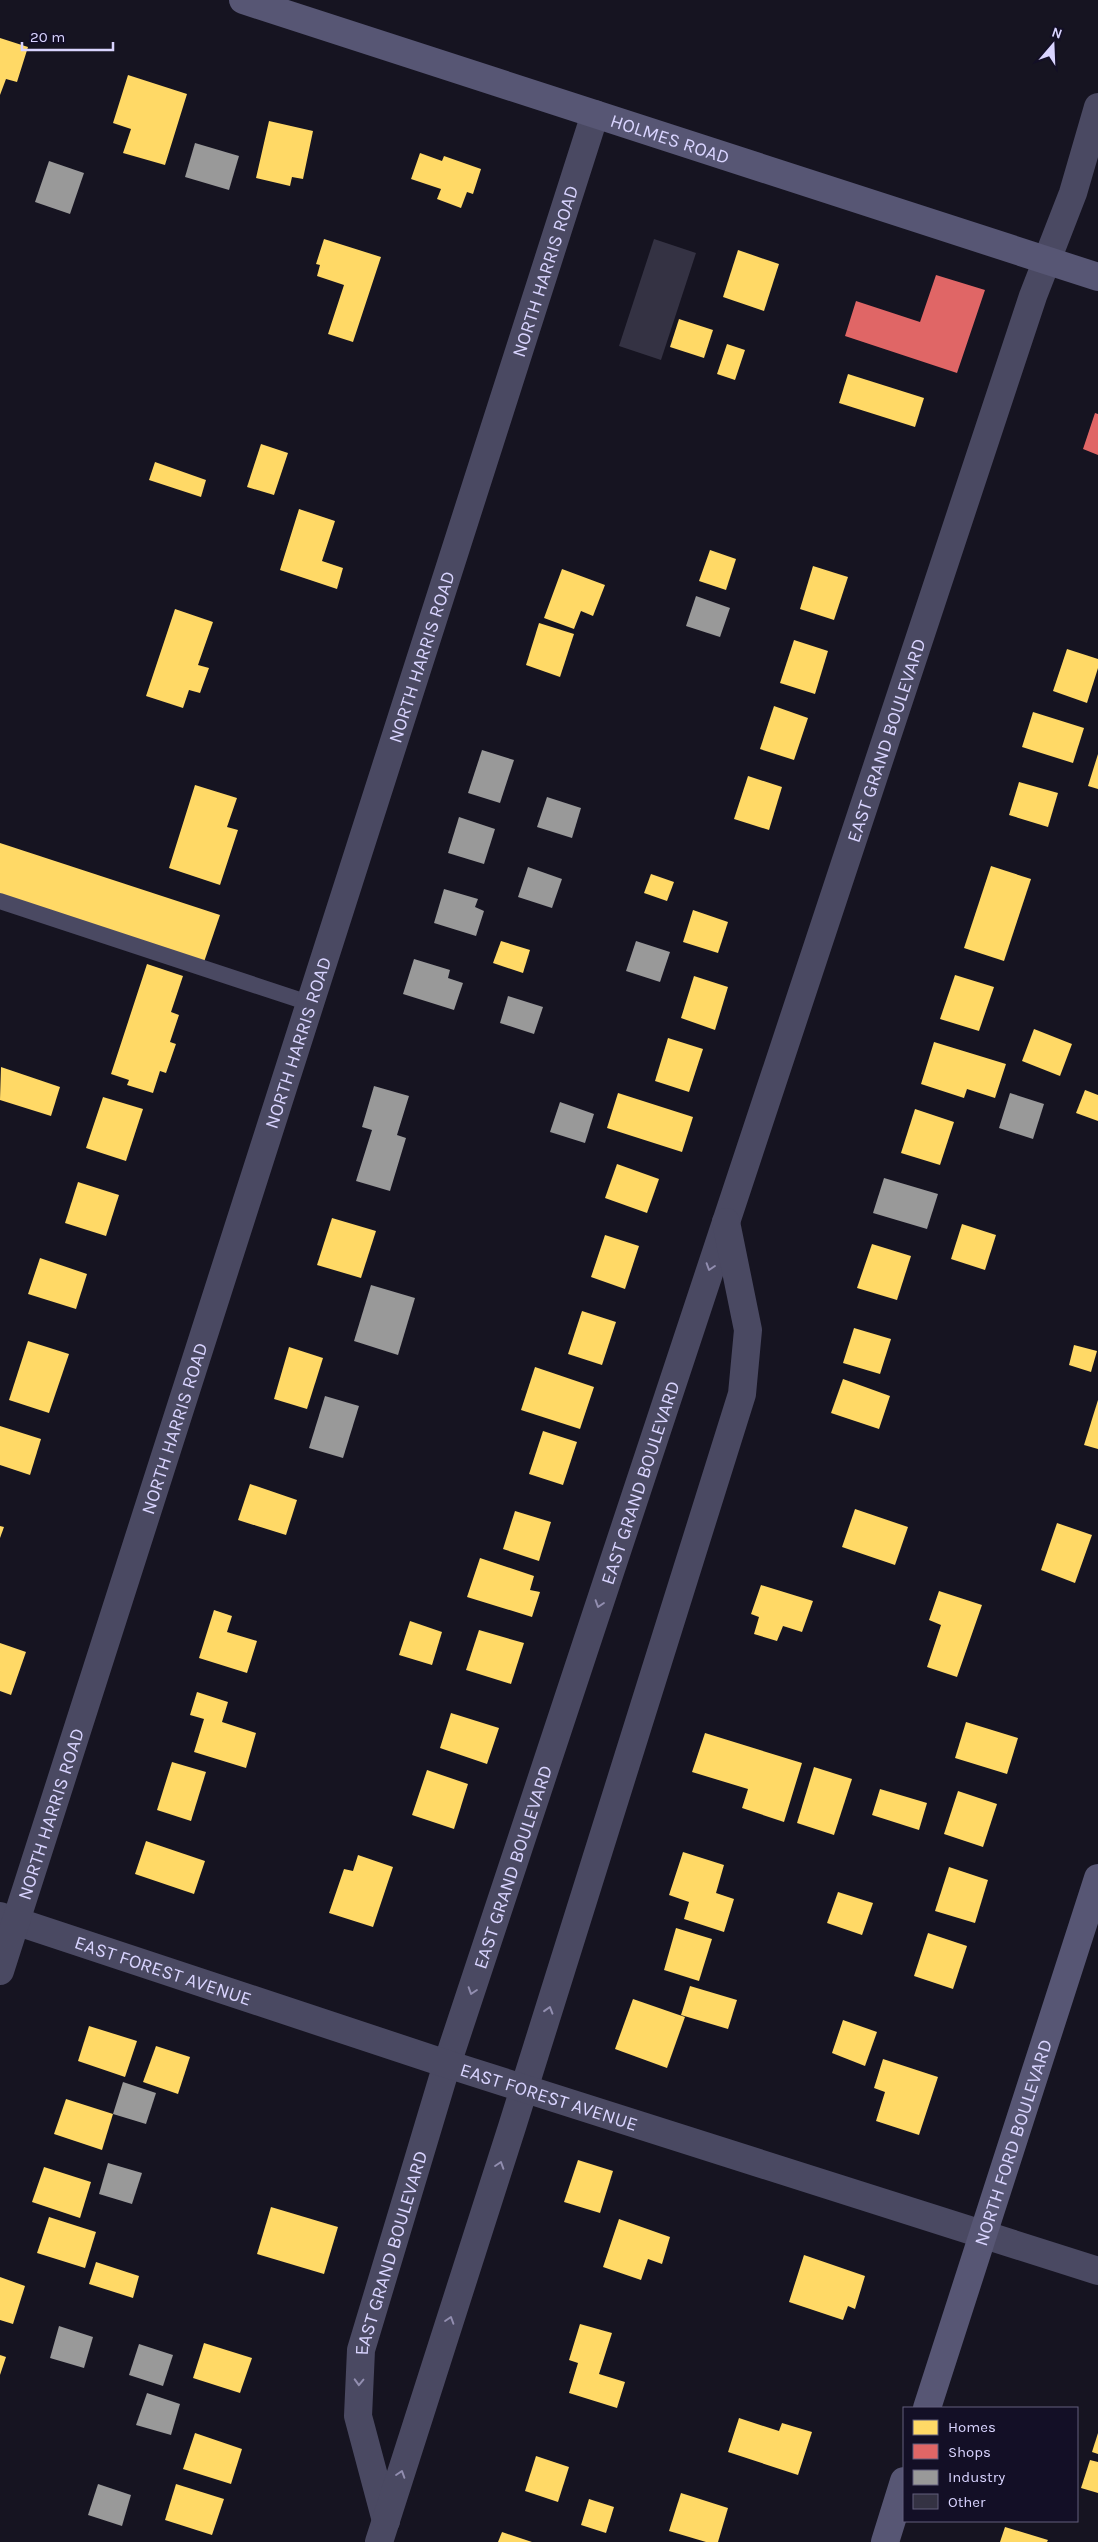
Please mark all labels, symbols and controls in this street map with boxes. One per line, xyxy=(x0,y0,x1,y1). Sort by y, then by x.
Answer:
scale bar xyxy=(22,20,114,52)
north arrow xyxy=(1028,20,1078,70)
text: N xyxy=(1050,24,1065,43)
text: 20 m xyxy=(30,28,65,46)
street label: HOLMES ROAD xyxy=(607,110,732,169)
street label: NORTH HARRIS ROAD xyxy=(508,183,583,360)
street label: NORTH HARRIS ROAD xyxy=(384,568,460,746)
street label: EAST GRAND BOULEVARD xyxy=(843,636,931,845)
street label: NORTH HARRIS ROAD xyxy=(261,954,336,1132)
one-way arrow xyxy=(706,1262,716,1271)
street label: NORTH HARRIS ROAD xyxy=(137,1340,213,1517)
street label: EAST GRAND BOULEVARD xyxy=(597,1378,685,1588)
one-way arrow xyxy=(595,1599,605,1608)
street label: NORTH HARRIS ROAD xyxy=(13,1725,89,1903)
street label: EAST GRAND BOULEVARD xyxy=(469,1763,557,1972)
street label: EAST FOREST AVENUE xyxy=(72,1931,254,2011)
one-way arrow xyxy=(467,1986,477,1995)
one-way arrow xyxy=(543,2006,553,2015)
street label: NORTH FORD BOULEVARD xyxy=(970,2037,1057,2249)
street label: EAST FOREST AVENUE xyxy=(457,2059,640,2136)
street label: EAST GRAND BOULEVARD xyxy=(351,2148,432,2356)
one-way arrow xyxy=(494,2161,504,2170)
one-way arrow xyxy=(445,2316,455,2324)
one-way arrow xyxy=(354,2378,365,2386)
legend xyxy=(903,2407,1078,2522)
text: Homes xyxy=(948,2418,996,2436)
text: Shops xyxy=(948,2443,991,2461)
text: Industry xyxy=(948,2468,1005,2486)
one-way arrow xyxy=(395,2471,405,2479)
text: Other xyxy=(948,2493,986,2511)

